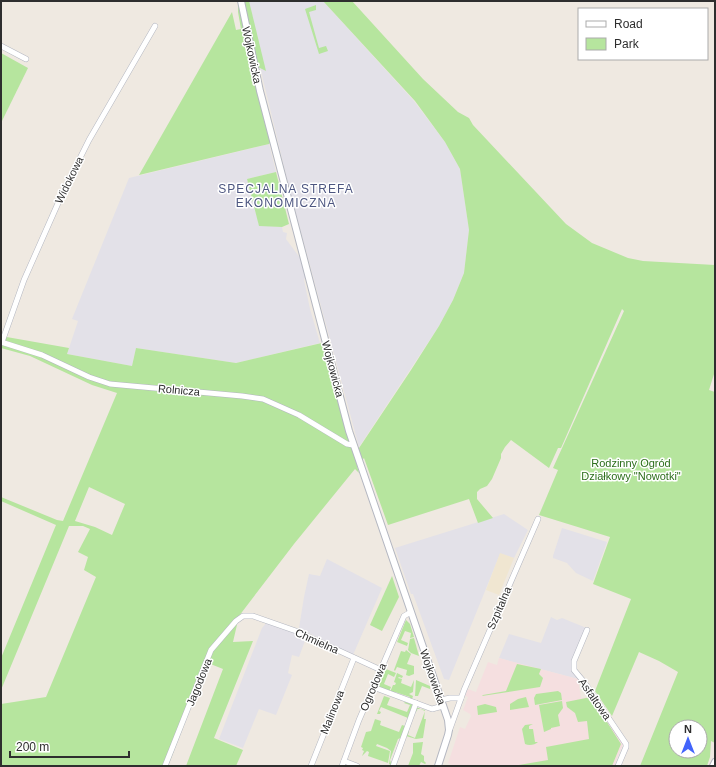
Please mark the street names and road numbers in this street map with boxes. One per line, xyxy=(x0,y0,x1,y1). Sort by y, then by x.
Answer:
street label: Wojkowicka xyxy=(240,25,264,85)
street label: Widokowa xyxy=(52,154,86,205)
street label: Wojkowicka xyxy=(320,339,347,399)
street label: Rolnicza xyxy=(157,382,201,398)
street label: Szpitalna xyxy=(485,584,514,631)
street label: Chmielna xyxy=(293,626,341,656)
street label: Wojkowicka xyxy=(418,648,448,707)
street label: Jagodowa xyxy=(184,656,214,707)
street label: Ogrodowa xyxy=(358,660,389,713)
street label: Asfaltowa xyxy=(576,676,614,723)
street label: Malinowa xyxy=(318,687,347,736)

